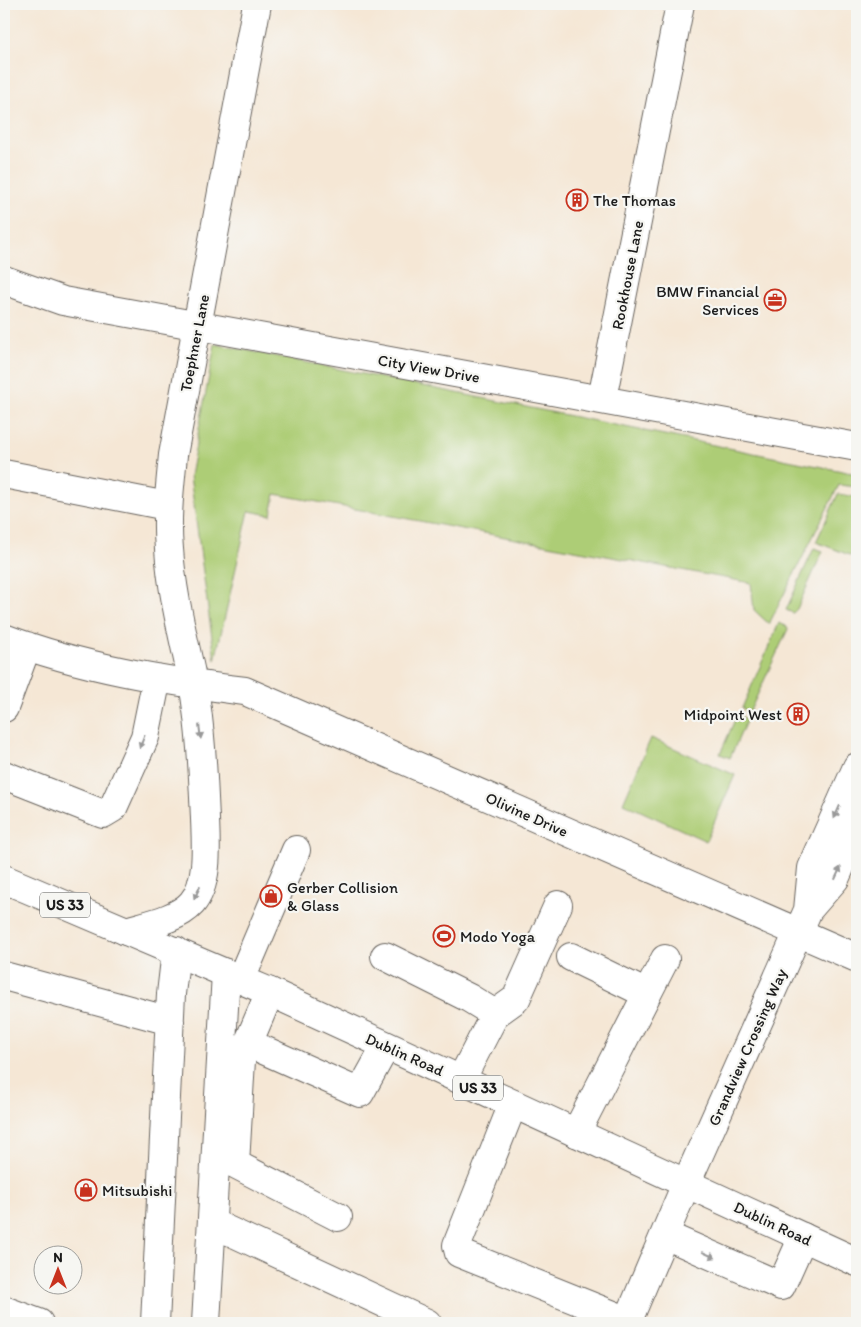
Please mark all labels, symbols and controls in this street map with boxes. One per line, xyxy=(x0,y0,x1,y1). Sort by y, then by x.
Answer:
building icon: The Thomas xyxy=(565,188,589,212)
place label: The Thomas xyxy=(593,191,676,210)
street label: Rookhouse Lane xyxy=(608,219,647,331)
place label: BMW Financial Services xyxy=(656,282,759,319)
office icon: BMW Financial Services xyxy=(763,288,787,312)
street label: Toephner Lane xyxy=(176,293,213,394)
street label: City View Drive xyxy=(376,350,481,387)
building icon: Midpoint West xyxy=(786,702,810,726)
place label: Midpoint West xyxy=(684,705,782,724)
one-way arrow xyxy=(196,725,204,741)
one-way arrow xyxy=(138,735,146,750)
street label: Olivine Drive xyxy=(483,788,571,841)
one-way arrow xyxy=(833,805,841,819)
one-way arrow xyxy=(833,865,842,880)
place label: Gerber Collision & Glass xyxy=(287,878,398,915)
shop icon: Gerber Collision & Glass xyxy=(259,884,283,908)
one-way arrow xyxy=(193,886,201,900)
road number: US 33 xyxy=(40,892,90,918)
sports icon: Modo Yoga xyxy=(432,924,456,948)
place label: Modo Yoga xyxy=(460,927,536,946)
street label: Grandview Crossing Way xyxy=(704,965,791,1129)
street label: Dublin Road xyxy=(363,1029,447,1080)
road number: US 33 xyxy=(453,1076,503,1100)
shop icon: Mitsubishi xyxy=(74,1178,98,1202)
place label: Mitsubishi xyxy=(102,1181,172,1200)
street label: Dublin Road xyxy=(731,1197,815,1250)
north arrow xyxy=(32,1244,82,1294)
text: N xyxy=(53,1249,63,1266)
one-way arrow xyxy=(702,1251,716,1259)

